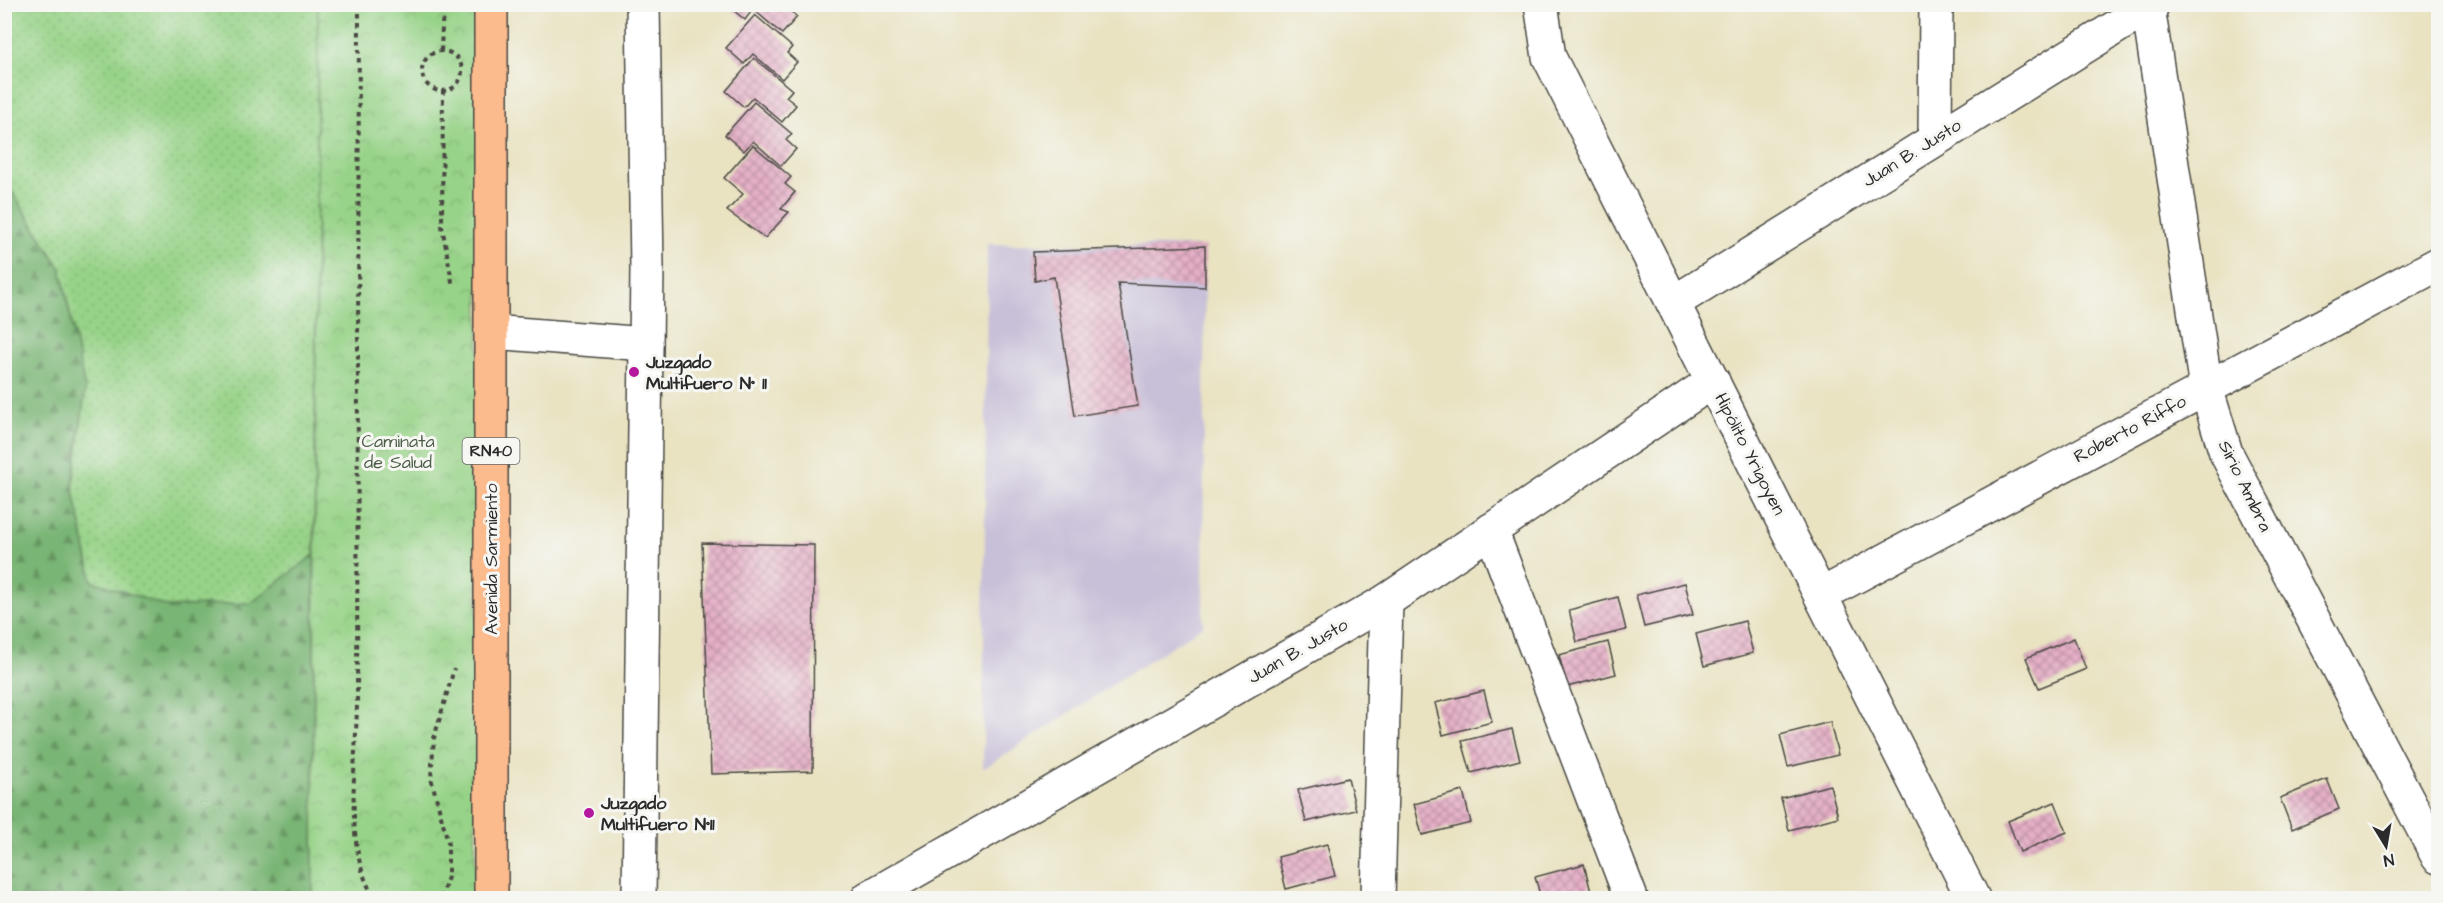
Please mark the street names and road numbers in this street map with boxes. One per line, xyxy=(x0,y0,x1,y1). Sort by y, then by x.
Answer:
street label: Juan B. Justo xyxy=(1858,113,1966,193)
street label: Hipólito Yrigoyen xyxy=(1708,389,1792,520)
street label: Roberto Riffo xyxy=(2069,389,2191,469)
street label: Sirio Ambra xyxy=(2212,436,2278,536)
road number: RN40 xyxy=(462,438,520,464)
street label: Avenida Sarmiento xyxy=(479,483,504,635)
street label: Juan B. Justo xyxy=(1243,612,1353,690)

